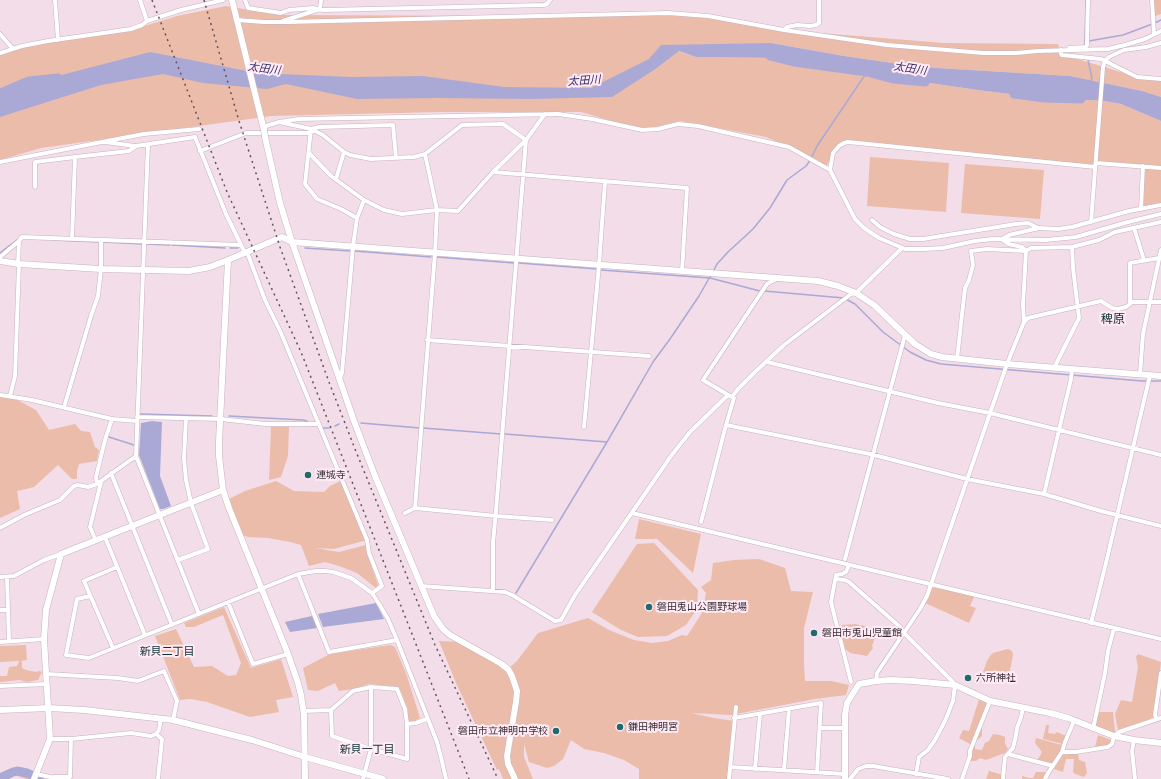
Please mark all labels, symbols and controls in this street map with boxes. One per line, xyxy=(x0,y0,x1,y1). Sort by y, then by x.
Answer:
water label: 太田川 xyxy=(247,60,281,78)
water label: 太田川 xyxy=(893,60,927,78)
water label: 太田川 xyxy=(567,73,601,89)
district label: 稗原 xyxy=(1101,313,1125,327)
place label: 連城寺 xyxy=(316,469,346,481)
marker: 連城寺 xyxy=(303,470,313,480)
place label: 磐田兎山公園野球場 xyxy=(657,601,747,613)
marker: 磐田兎山公園野球場 xyxy=(644,602,654,612)
place label: 磐田市兎山児童館 xyxy=(822,627,902,639)
marker: 磐田市兎山児童館 xyxy=(809,628,819,638)
district label: 新貝二丁目 xyxy=(140,645,194,659)
place label: 六所神社 xyxy=(976,672,1016,684)
marker: 六所神社 xyxy=(963,673,973,683)
place label: 鎌田神明宮 xyxy=(628,721,678,733)
marker: 鎌田神明宮 xyxy=(615,722,625,732)
place label: 磐田市立神明中学校 xyxy=(458,725,548,737)
marker: 磐田市立神明中学校 xyxy=(551,726,561,736)
district label: 新貝一丁目 xyxy=(340,743,394,757)

